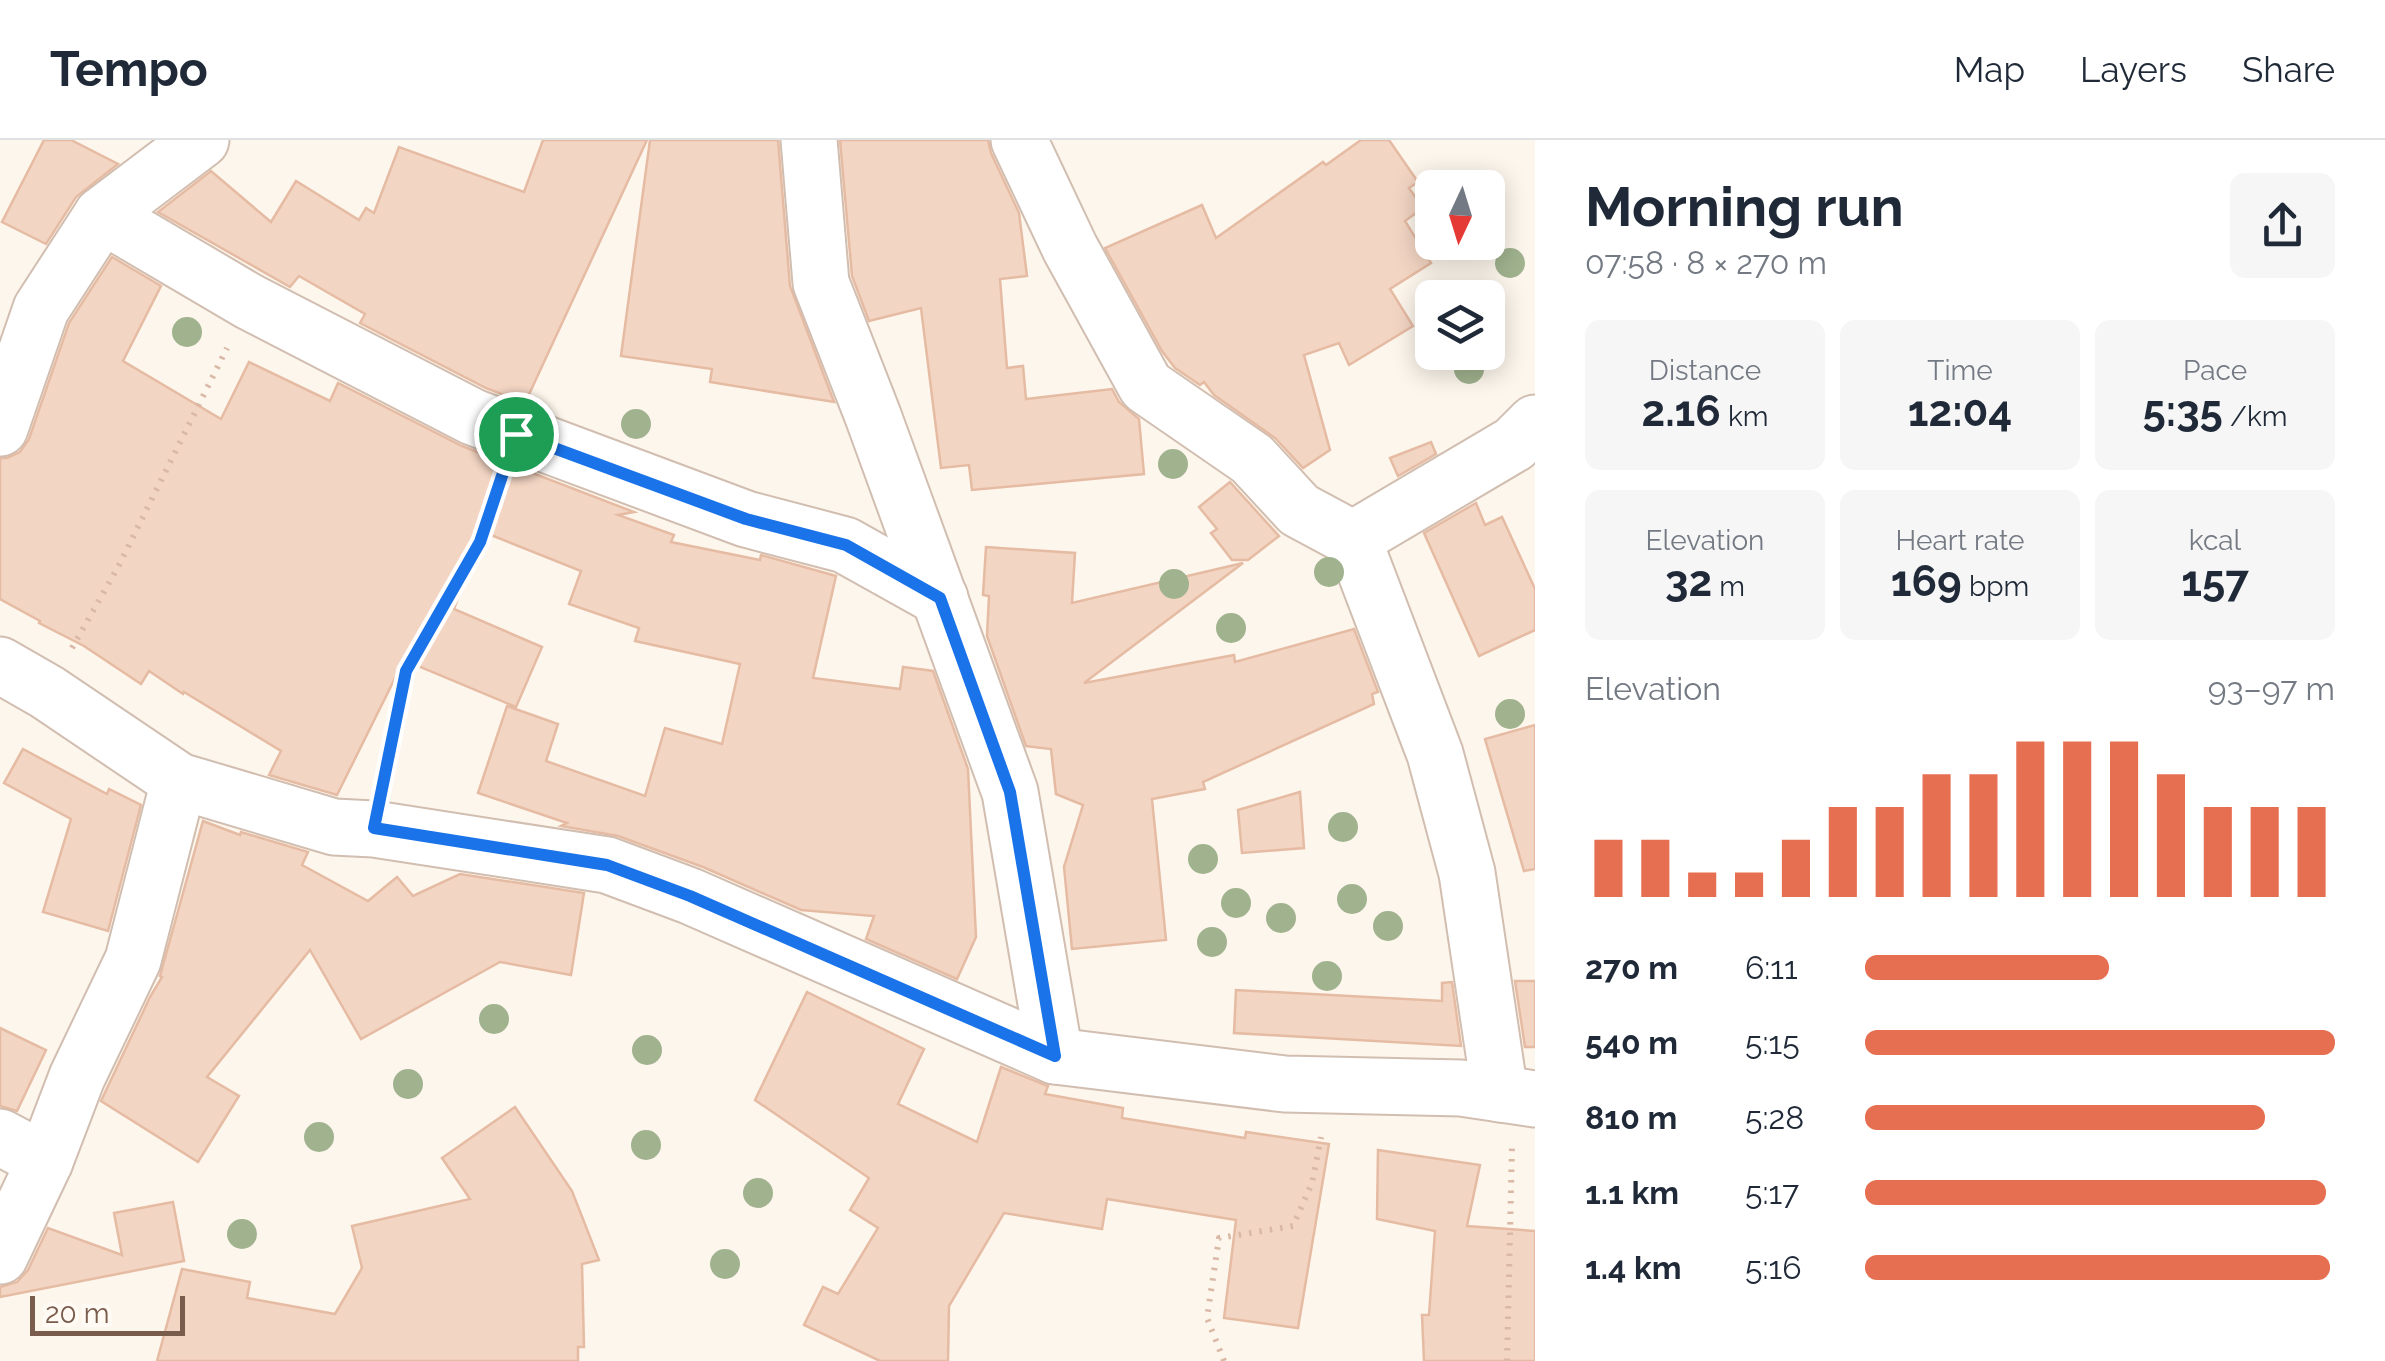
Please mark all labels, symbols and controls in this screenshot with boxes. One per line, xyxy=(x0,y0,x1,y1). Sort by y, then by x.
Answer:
text: Tempo xyxy=(50,41,208,97)
text: Map xyxy=(1954,49,2025,90)
text: Layers xyxy=(2080,49,2187,90)
text: Share xyxy=(2242,49,2335,90)
north arrow xyxy=(1415,170,1505,260)
map controls xyxy=(1415,170,1505,370)
button: share xyxy=(2230,173,2335,278)
text: Morning run xyxy=(1585,174,1904,239)
text: 07:58 · 8 × 270 m xyxy=(1585,244,1827,281)
button: layers xyxy=(1415,280,1505,370)
text: Distance xyxy=(1649,354,1761,387)
text: Time xyxy=(1927,354,1993,387)
text: Pace xyxy=(2183,354,2247,387)
text: 2.16 xyxy=(1641,387,1721,436)
text: 12:04 xyxy=(1908,387,2012,436)
text: 5:35 xyxy=(2143,387,2223,436)
pin xyxy=(474,392,559,477)
text: km xyxy=(1721,400,1769,433)
text: /km xyxy=(2223,400,2287,433)
icon: arrive xyxy=(489,407,544,462)
text: Elevation xyxy=(1646,524,1764,557)
text: Heart rate xyxy=(1896,524,2024,557)
text: kcal xyxy=(2189,524,2241,557)
text: 32 xyxy=(1665,557,1712,606)
text: 169 xyxy=(1891,557,1962,606)
text: 157 xyxy=(2181,557,2249,606)
text: m xyxy=(1712,570,1745,603)
text: bpm xyxy=(1962,570,2029,603)
text: Elevation xyxy=(1585,670,1721,707)
text: 93–97 m xyxy=(2208,670,2335,707)
text: 270 m xyxy=(1585,949,1678,986)
text: 6:11 xyxy=(1745,949,1798,986)
text: 540 m xyxy=(1585,1024,1678,1061)
text: 5:15 xyxy=(1745,1024,1800,1061)
text: 810 m xyxy=(1585,1099,1677,1136)
text: 5:28 xyxy=(1745,1099,1804,1136)
text: 1.1 km xyxy=(1585,1174,1679,1211)
text: 5:17 xyxy=(1745,1174,1799,1211)
text: 1.4 km xyxy=(1585,1249,1682,1286)
text: 5:16 xyxy=(1745,1249,1801,1286)
scale bar xyxy=(30,1291,185,1336)
text: 20 m xyxy=(45,1297,110,1330)

